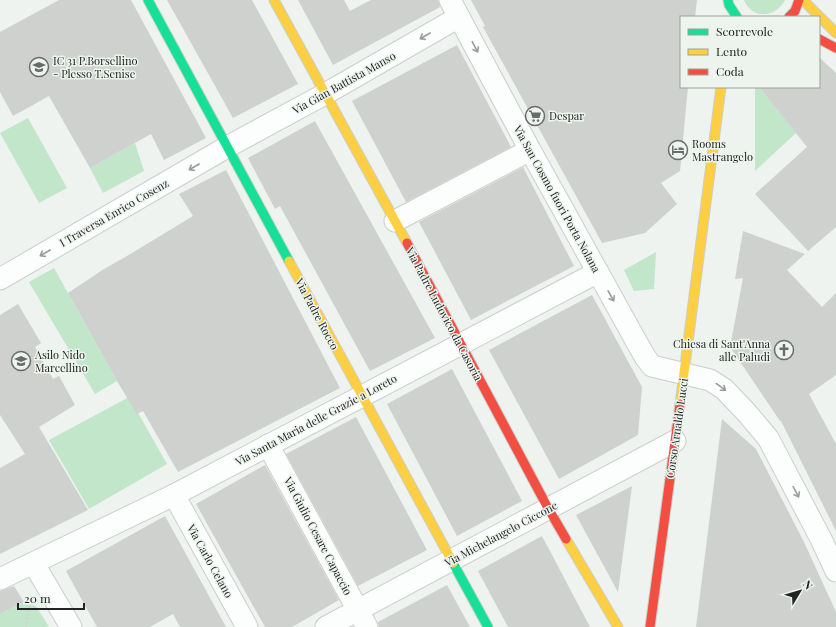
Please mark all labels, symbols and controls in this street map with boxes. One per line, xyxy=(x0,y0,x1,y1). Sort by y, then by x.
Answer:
legend xyxy=(680,16,820,88)
text: Scorrevole xyxy=(716,23,773,39)
one-way arrow xyxy=(419,33,431,41)
one-way arrow xyxy=(472,40,480,52)
text: Lento xyxy=(716,43,748,59)
street label: Via Gian Battista Manso xyxy=(289,48,398,118)
place label: IC 31 P.Borsellino - Plesso T.Senise xyxy=(53,53,138,81)
school or university icon: IC 31 P.Borsellino - Plesso T.Senise xyxy=(28,56,50,78)
text: Coda xyxy=(716,63,744,79)
supermarket icon: Despar xyxy=(524,105,546,127)
place label: Despar xyxy=(549,108,584,123)
street label: Via San Cosmo fuori Porta Nolana xyxy=(510,122,604,275)
place label: Rooms Mastrangelo xyxy=(692,136,753,164)
hotel icon: Rooms Mastrangelo xyxy=(667,139,689,161)
one-way arrow xyxy=(188,163,200,171)
street label: I Traversa Enrico Cosenz xyxy=(57,175,171,250)
street label: Via Padre Ludovico da Casoria xyxy=(402,244,486,384)
one-way arrow xyxy=(39,249,51,257)
street label: Via Padre Rocco xyxy=(292,274,343,352)
one-way arrow xyxy=(607,290,615,302)
place label: Chiesa di Sant'Anna alle Paludi xyxy=(673,336,771,364)
church icon: Chiesa di Sant'Anna alle Paludi xyxy=(773,339,795,361)
place label: Asilo Nido Marcellino xyxy=(34,347,88,375)
school or university icon: Asilo Nido Marcellino xyxy=(10,350,32,372)
street label: Via Santa Maria delle Grazie a Loreto xyxy=(231,370,399,469)
street label: Corso Arnaldo Lucci xyxy=(662,377,691,479)
one-way arrow xyxy=(715,383,726,391)
street label: Via Giulio Cesare Capaccio xyxy=(280,473,356,597)
one-way arrow xyxy=(793,485,800,497)
street label: Via Michelangelo Ciccone xyxy=(441,497,560,570)
street label: Via Carlo Celano xyxy=(184,520,237,600)
north arrow xyxy=(780,571,820,611)
text: N xyxy=(800,577,817,592)
scale bar xyxy=(18,585,84,611)
text: 20 m xyxy=(24,590,51,606)

